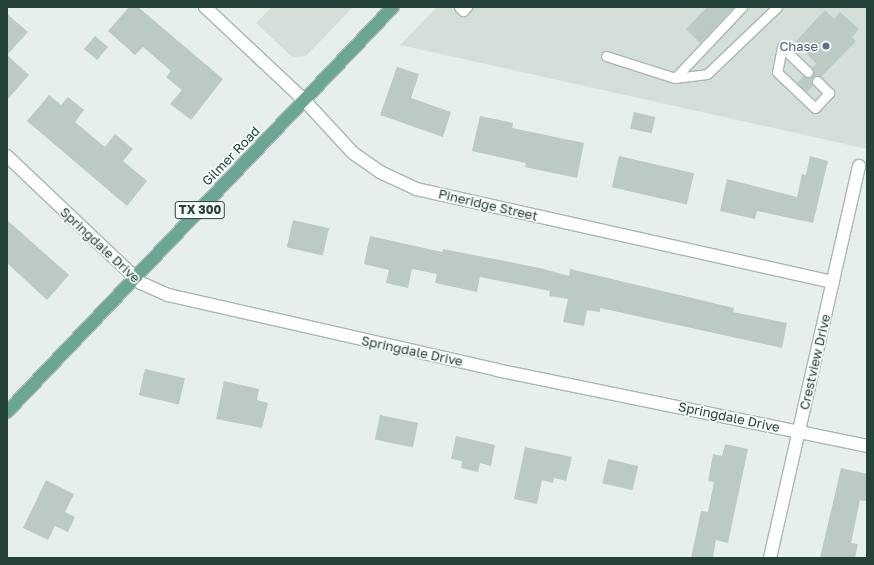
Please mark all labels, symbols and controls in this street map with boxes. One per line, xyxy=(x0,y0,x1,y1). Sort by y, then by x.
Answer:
place label: Chase xyxy=(779,38,818,54)
marker: Chase xyxy=(821,41,831,51)
street label: Gilmer Road xyxy=(199,123,263,189)
street label: Pineridge Street xyxy=(437,186,539,224)
road number: TX 300 xyxy=(174,200,226,220)
street label: Springdale Drive xyxy=(57,204,143,286)
street label: Crestview Drive xyxy=(796,313,834,411)
street label: Springdale Drive xyxy=(360,333,464,369)
street label: Springdale Drive xyxy=(677,399,781,435)

